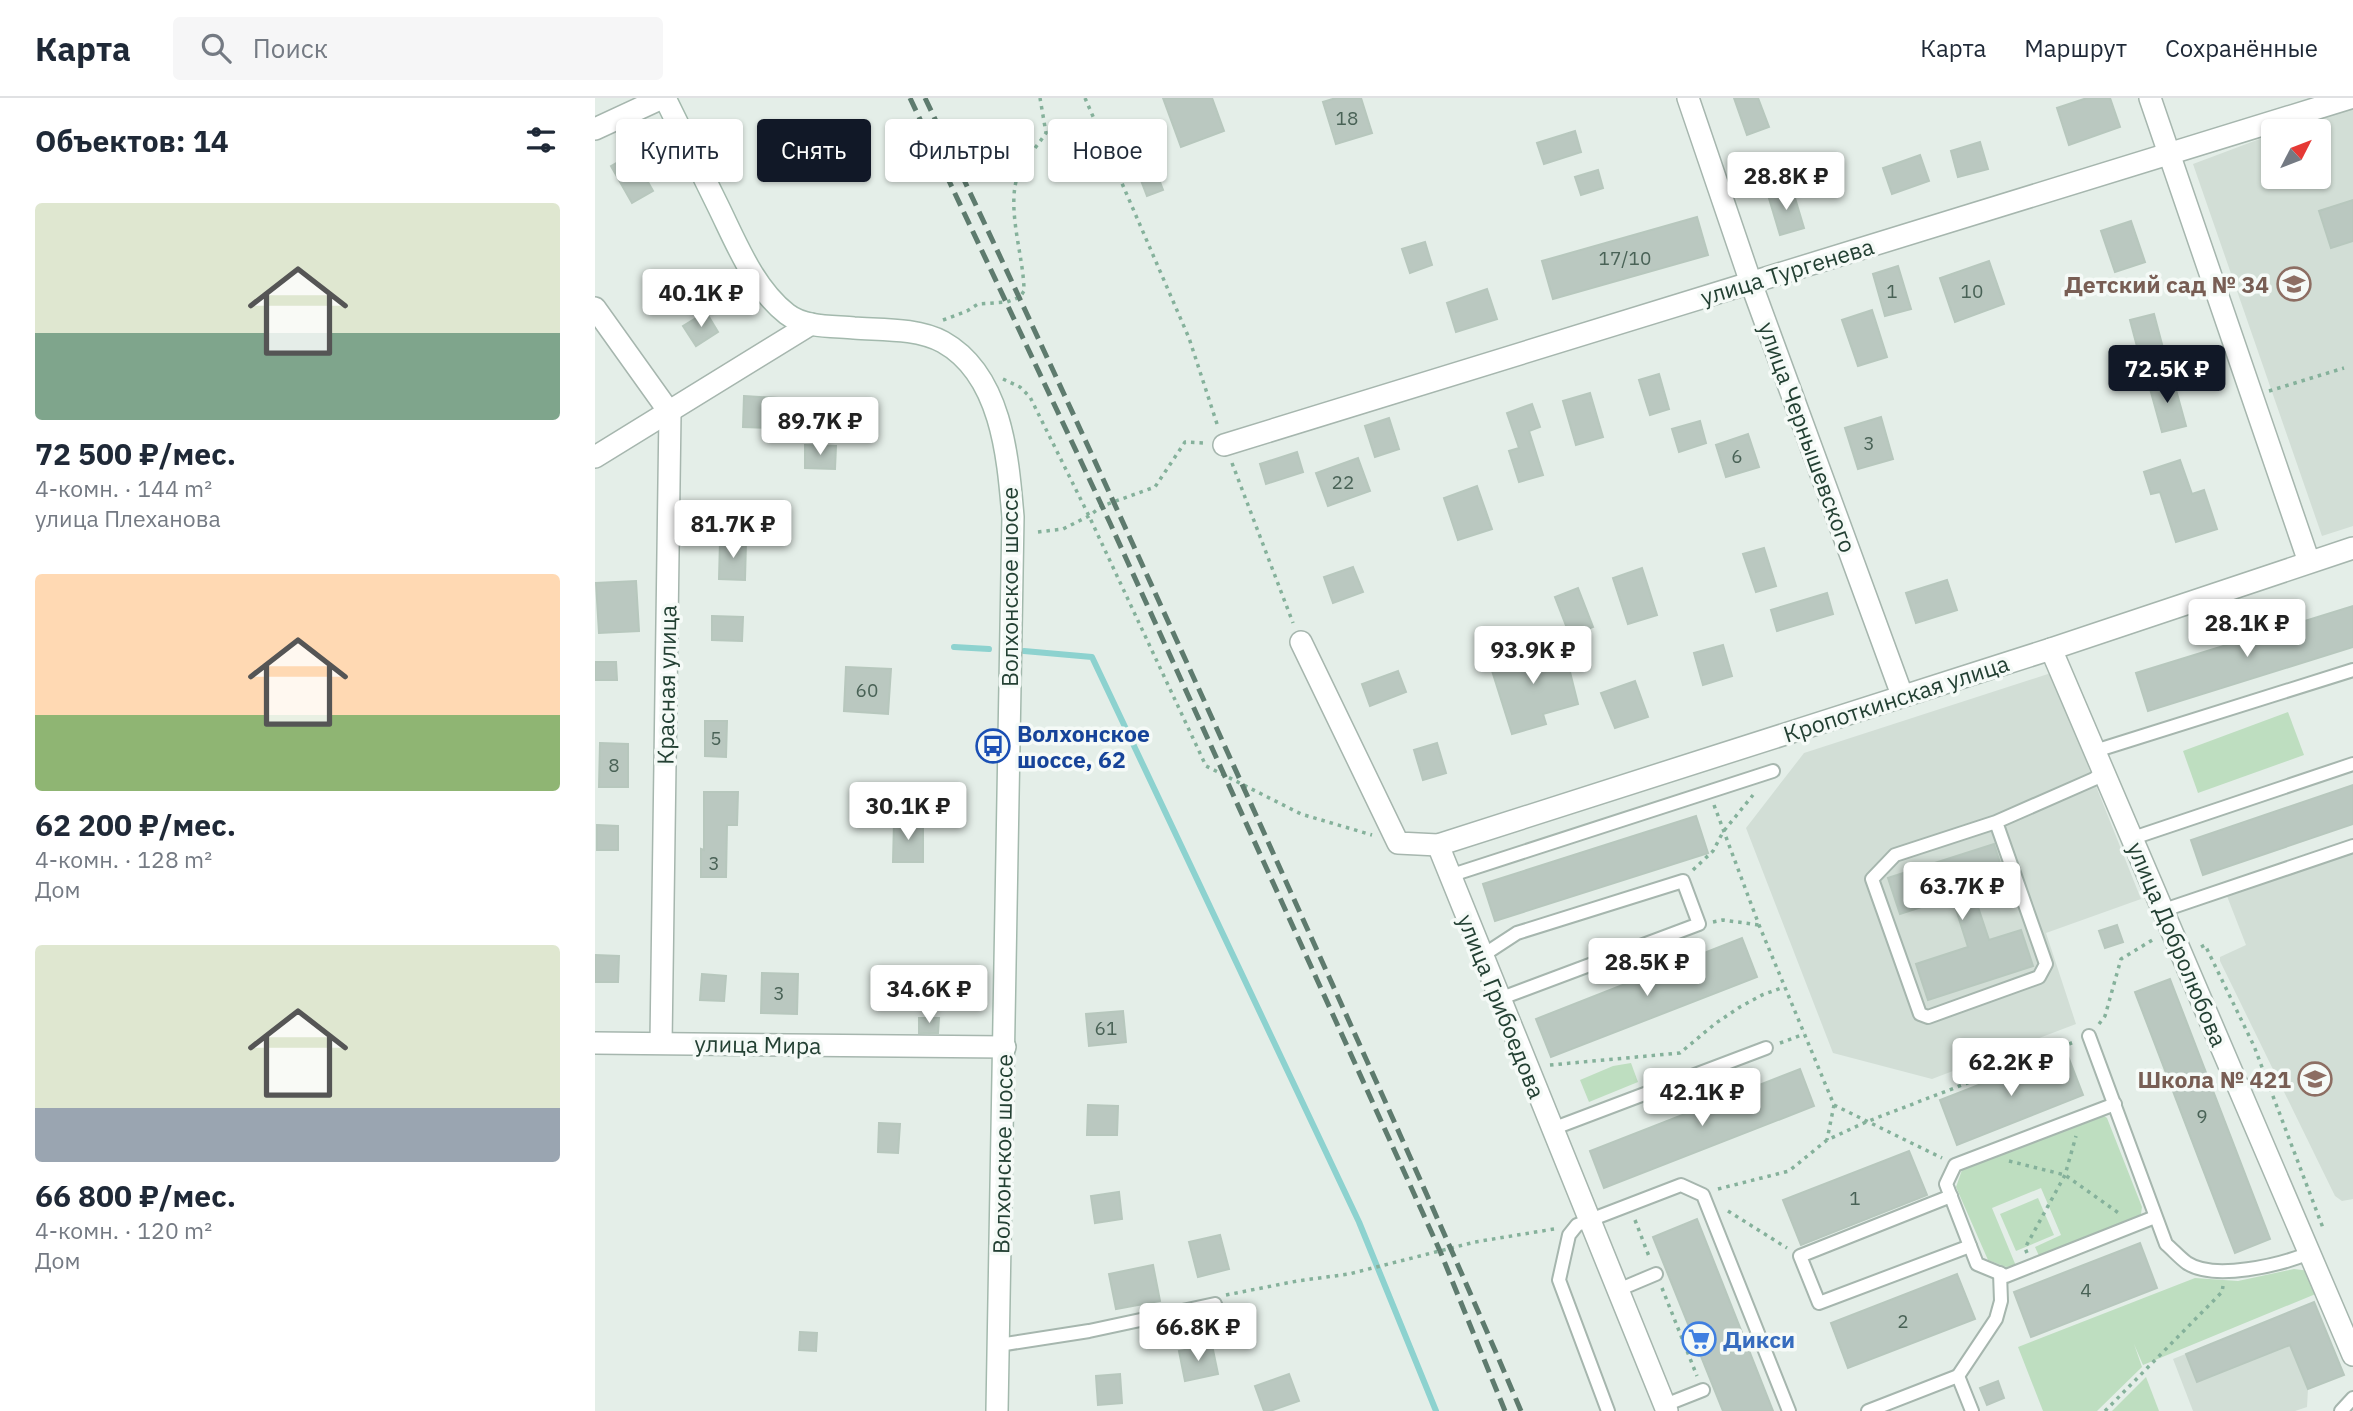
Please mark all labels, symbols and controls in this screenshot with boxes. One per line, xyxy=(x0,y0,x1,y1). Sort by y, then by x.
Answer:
search box xyxy=(173,17,663,80)
text: Карта xyxy=(35,27,131,70)
icon: search xyxy=(197,29,235,67)
text: Поиск xyxy=(253,31,328,65)
text: Карта xyxy=(1920,32,1986,64)
text: Маршрут xyxy=(2024,32,2127,64)
text: Сохранённые xyxy=(2165,32,2318,64)
house number: 18 xyxy=(1336,106,1358,130)
chip: Купить xyxy=(616,119,743,182)
chip: Снять xyxy=(757,119,871,182)
chip: Фильтры xyxy=(885,119,1034,182)
chip: Новое xyxy=(1048,119,1167,182)
north arrow xyxy=(2261,119,2331,189)
map controls xyxy=(2261,119,2331,189)
text: Объектов: 14 xyxy=(35,121,229,160)
icon: filters xyxy=(522,121,560,159)
pin: 28.8K ₽ xyxy=(1721,152,1851,212)
text: 28.8K ₽ xyxy=(1743,160,1829,190)
street label: улица Тургенева xyxy=(1697,230,1877,312)
house number: 17/10 xyxy=(1599,246,1651,270)
icon: home xyxy=(235,248,361,374)
school or university icon: Детский сад № 34 xyxy=(2275,265,2313,303)
place label: Детский сад № 34 xyxy=(2064,269,2269,299)
pin: 40.1K ₽ xyxy=(636,270,766,329)
text: 40.1K ₽ xyxy=(658,277,744,307)
house number: 1 xyxy=(1886,279,1898,303)
house number: 10 xyxy=(1961,279,1983,303)
street label: улица Чернышевского xyxy=(1752,318,1864,556)
pin: 72.5K ₽ xyxy=(2102,345,2232,405)
text: 72.5K ₽ xyxy=(2124,353,2210,383)
pin: 89.7K ₽ xyxy=(755,398,885,457)
text: 89.7K ₽ xyxy=(777,405,863,435)
house number: 3 xyxy=(1863,431,1875,455)
text: 72 500 ₽/мес. xyxy=(35,434,236,473)
house number: 6 xyxy=(1731,444,1743,468)
house number: 22 xyxy=(1332,470,1354,494)
text: 4-комн. · 144 m² xyxy=(35,473,212,503)
street label: Волхонское шоссе xyxy=(994,487,1024,687)
pin: 81.7K ₽ xyxy=(668,500,798,560)
text: улица Плеханова xyxy=(35,503,221,533)
text: 81.7K ₽ xyxy=(690,508,776,538)
pin: 28.1K ₽ xyxy=(2182,600,2312,659)
street label: Красная улица xyxy=(650,605,682,765)
text: 28.1K ₽ xyxy=(2204,607,2290,637)
icon: home xyxy=(235,619,361,745)
pin: 93.9K ₽ xyxy=(1468,626,1598,686)
text: 93.9K ₽ xyxy=(1490,634,1576,664)
street label: Кропоткинская улица xyxy=(1779,647,2013,749)
house number: 60 xyxy=(856,678,878,702)
place label: Волхонское шоссе, 62 xyxy=(1017,718,1150,774)
house number: 5 xyxy=(710,726,722,750)
bus stop icon: Волхонское шоссе, 62 xyxy=(974,727,1012,765)
house number: 8 xyxy=(608,753,620,777)
pin: 30.1K ₽ xyxy=(843,782,973,842)
text: 30.1K ₽ xyxy=(865,790,951,820)
text: 62 200 ₽/мес. xyxy=(35,805,236,844)
street label: улица Добролюбова xyxy=(2121,837,2235,1051)
text: 4-комн. · 128 m² xyxy=(35,844,212,874)
house number: 3 xyxy=(708,851,720,875)
pin: 63.7K ₽ xyxy=(1897,862,2027,922)
text: 63.7K ₽ xyxy=(1919,870,2005,900)
text: Дом xyxy=(35,874,80,904)
street label: улица Грибоедова xyxy=(1451,909,1553,1103)
pin: 28.5K ₽ xyxy=(1582,939,1712,998)
text: 28.5K ₽ xyxy=(1604,946,1690,976)
pin: 34.6K ₽ xyxy=(864,965,994,1025)
text: 34.6K ₽ xyxy=(886,973,972,1003)
house number: 3 xyxy=(773,981,785,1005)
icon: home xyxy=(235,990,361,1116)
house number: 61 xyxy=(1095,1016,1117,1040)
street label: улица Мира xyxy=(694,1028,822,1060)
pin: 62.2K ₽ xyxy=(1946,1038,2076,1098)
text: 62.2K ₽ xyxy=(1968,1046,2054,1076)
street label: Волхонское шоссе xyxy=(985,1054,1019,1254)
school or university icon: Школа № 421 xyxy=(2296,1060,2334,1098)
place label: Школа № 421 xyxy=(2137,1064,2291,1094)
pin: 42.1K ₽ xyxy=(1637,1068,1767,1128)
text: 42.1K ₽ xyxy=(1659,1076,1745,1106)
house number: 9 xyxy=(2196,1104,2208,1128)
text: 66 800 ₽/мес. xyxy=(35,1176,236,1215)
house number: 1 xyxy=(1849,1186,1861,1210)
text: 4-комн. · 120 m² xyxy=(35,1215,212,1245)
text: Дом xyxy=(35,1245,80,1275)
house number: 4 xyxy=(2080,1278,2092,1302)
pin: 66.8K ₽ xyxy=(1133,1304,1263,1363)
house number: 2 xyxy=(1897,1309,1909,1333)
text: 66.8K ₽ xyxy=(1155,1311,1241,1341)
supermarket icon: Дикси xyxy=(1680,1320,1718,1358)
place label: Дикси xyxy=(1723,1324,1795,1354)

